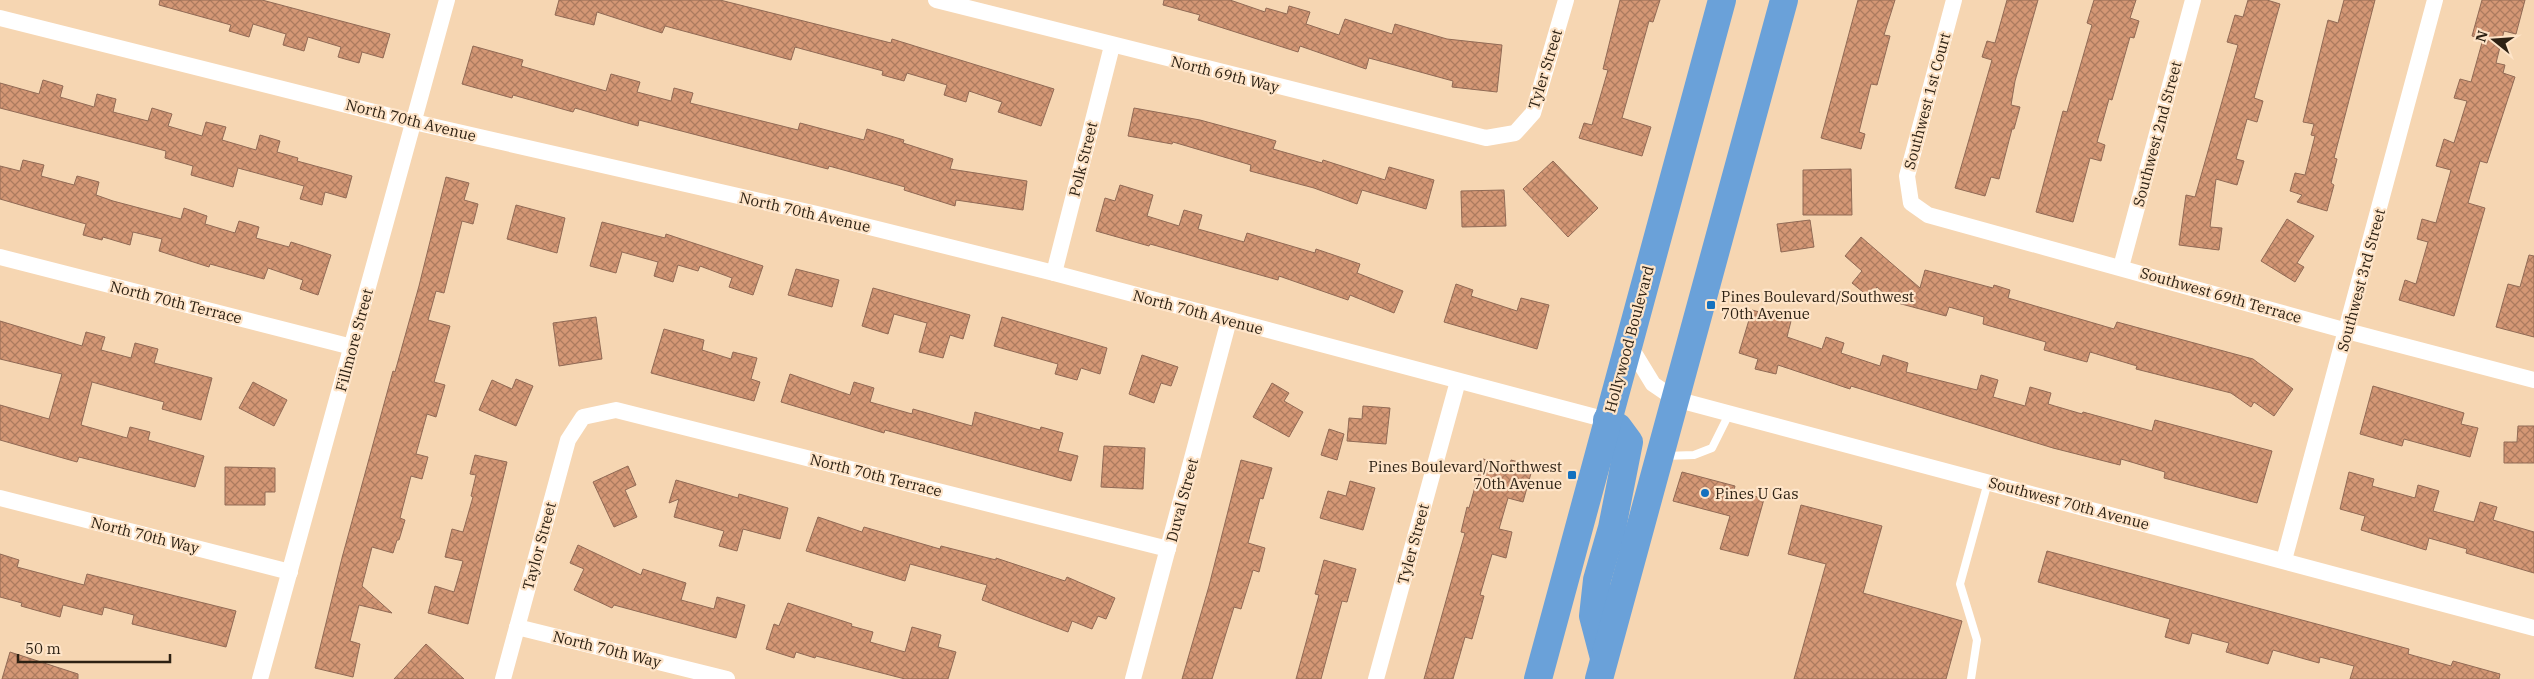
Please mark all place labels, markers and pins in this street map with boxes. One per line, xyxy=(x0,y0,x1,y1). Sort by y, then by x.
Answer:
place label: Pines Boulevard/Southwest 70th Avenue xyxy=(1721,287,1914,323)
marker: Pines Boulevard/Southwest 70th Avenue xyxy=(1705,299,1717,311)
place label: Pines Boulevard/Northwest 70th Avenue xyxy=(1368,457,1562,493)
marker: Pines Boulevard/Northwest 70th Avenue xyxy=(1566,469,1578,481)
place label: Pines U Gas xyxy=(1715,484,1799,503)
marker: Pines U Gas xyxy=(1699,487,1711,499)

